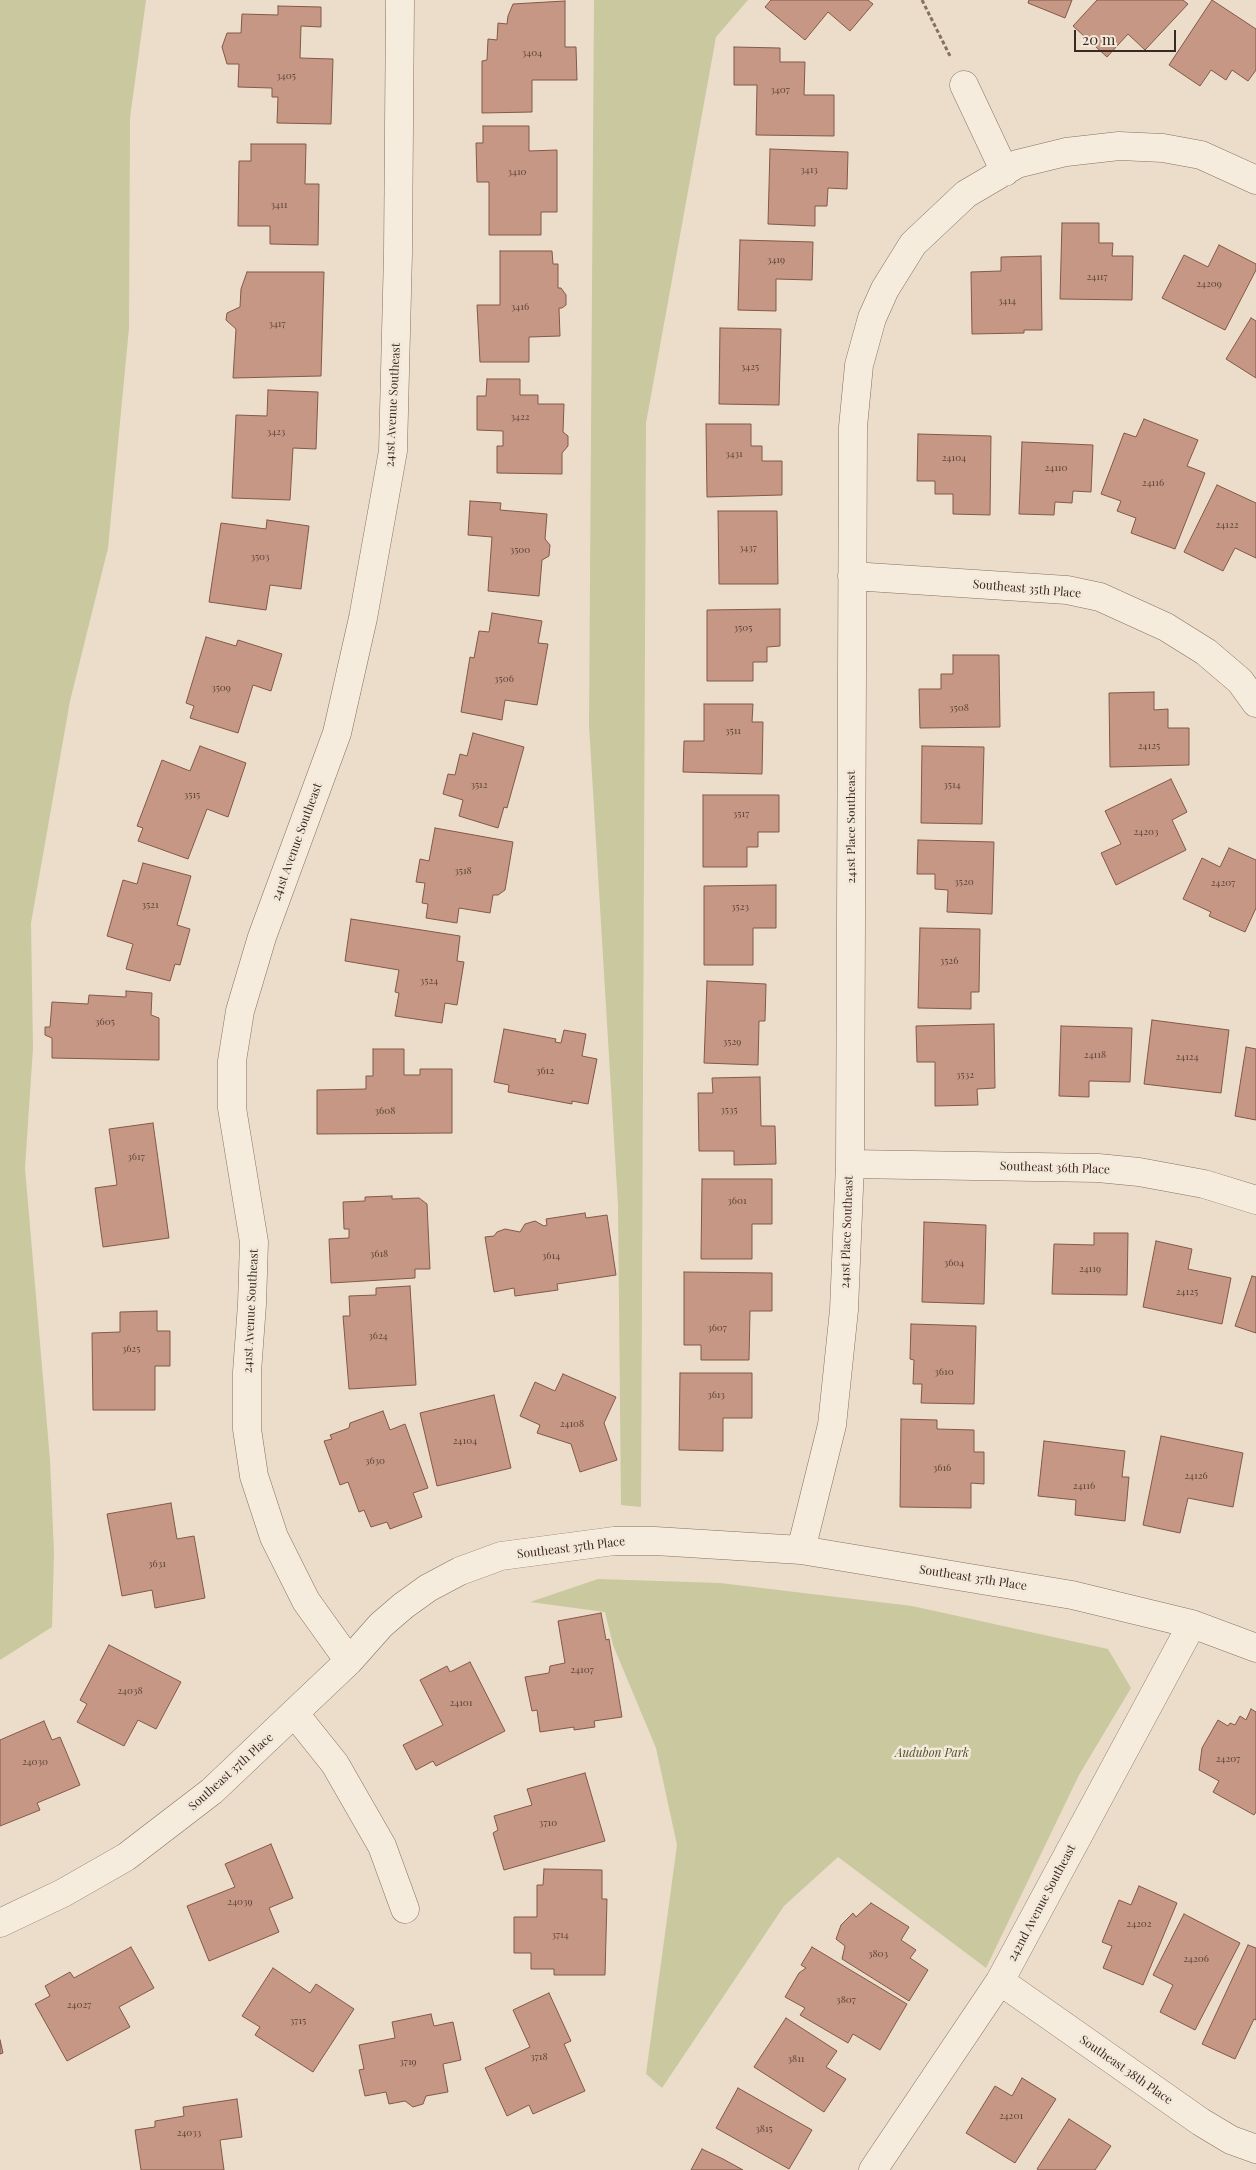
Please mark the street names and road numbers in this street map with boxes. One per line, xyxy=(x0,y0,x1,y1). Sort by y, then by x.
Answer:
street label: 241st Avenue Southeast xyxy=(383,343,403,467)
street label: Southeast 35th Place xyxy=(972,577,1082,601)
street label: 241st Place Southeast xyxy=(844,771,858,883)
street label: 241st Avenue Southeast xyxy=(269,781,325,903)
street label: Southeast 36th Place xyxy=(1000,1159,1110,1177)
street label: 241st Place Southeast xyxy=(838,1175,856,1289)
street label: 241st Avenue Southeast xyxy=(241,1249,261,1373)
street label: Southeast 37th Place xyxy=(516,1534,626,1562)
street label: Southeast 37th Place xyxy=(918,1562,1028,1594)
street label: Southeast 37th Place xyxy=(186,1730,276,1814)
street label: 242nd Avenue Southeast xyxy=(1005,1842,1079,1964)
street label: Southeast 38th Place xyxy=(1077,2033,1175,2107)

